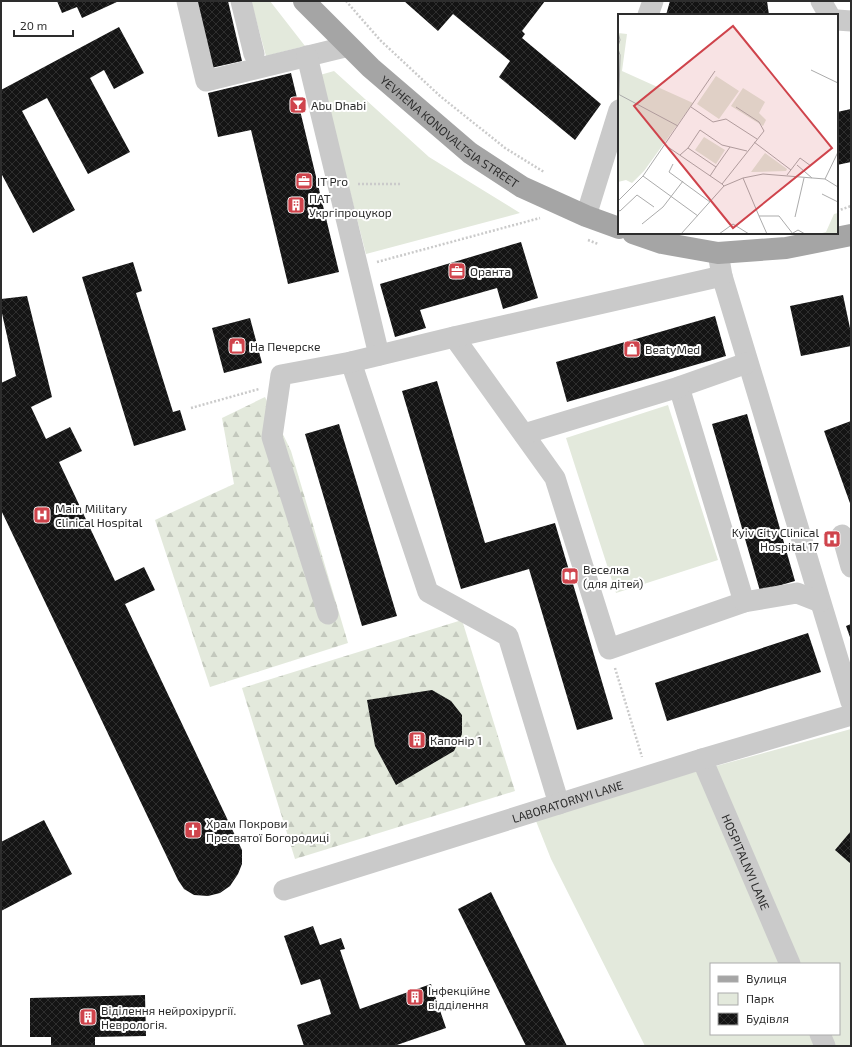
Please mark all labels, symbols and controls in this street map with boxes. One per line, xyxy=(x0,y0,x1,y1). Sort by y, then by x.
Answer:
scale bar xyxy=(14,12,73,38)
inset map xyxy=(618,14,838,234)
text: 20 m xyxy=(20,18,47,32)
street label: YEVHENA KONOVALTSIA STREET xyxy=(378,72,522,190)
bar icon: Abu Dhabi xyxy=(288,95,308,115)
place label: Abu Dhabi xyxy=(311,98,366,112)
office icon: IT Pro xyxy=(294,171,314,191)
place label: IT Pro xyxy=(317,174,348,188)
place label: ПАТ Укргіпроцукор xyxy=(309,191,392,220)
building icon: ПАТ Укргіпроцукор xyxy=(286,195,306,215)
office icon: Оранта xyxy=(447,261,467,281)
place label: Оранта xyxy=(470,264,511,278)
shop icon: На Печерске xyxy=(227,336,247,356)
place label: На Печерске xyxy=(250,339,320,353)
shop icon: BeatyMed xyxy=(622,339,642,359)
place label: BeatyMed xyxy=(645,342,700,356)
place label: Main Military Clinical Hospital xyxy=(55,501,143,529)
hospital icon: Main Military Clinical Hospital xyxy=(32,505,52,525)
place label: Kyiv City Clinical Hospital 17 xyxy=(732,525,819,553)
hospital icon: Kyiv City Clinical Hospital 17 xyxy=(822,529,842,549)
place label: Веселка (для дітей) xyxy=(583,562,643,590)
library icon: Веселка (для дітей) xyxy=(560,566,580,586)
building icon: Капонір 1 xyxy=(407,730,427,750)
place label: Капонір 1 xyxy=(430,733,482,747)
street label: LABORATORNYI LANE xyxy=(510,777,625,825)
street label: HOSPITALNYI LANE xyxy=(719,812,773,912)
place label: Храм Покрови Пресвятої Богородиці xyxy=(206,816,329,844)
church icon: Храм Покрови Пресвятої Богородиці xyxy=(183,820,203,840)
legend xyxy=(710,963,840,1035)
text: Вулиця xyxy=(746,971,787,986)
place label: Інфекційне відділення xyxy=(428,983,490,1011)
building icon: Інфекційне відділення xyxy=(405,987,425,1007)
text: Парк xyxy=(746,991,775,1005)
place label: Віділення нейрохірургії. Неврологія. xyxy=(101,1003,236,1031)
building icon: Віділення нейрохірургії. Неврологія. xyxy=(78,1007,98,1027)
text: Будівля xyxy=(746,1011,789,1026)

